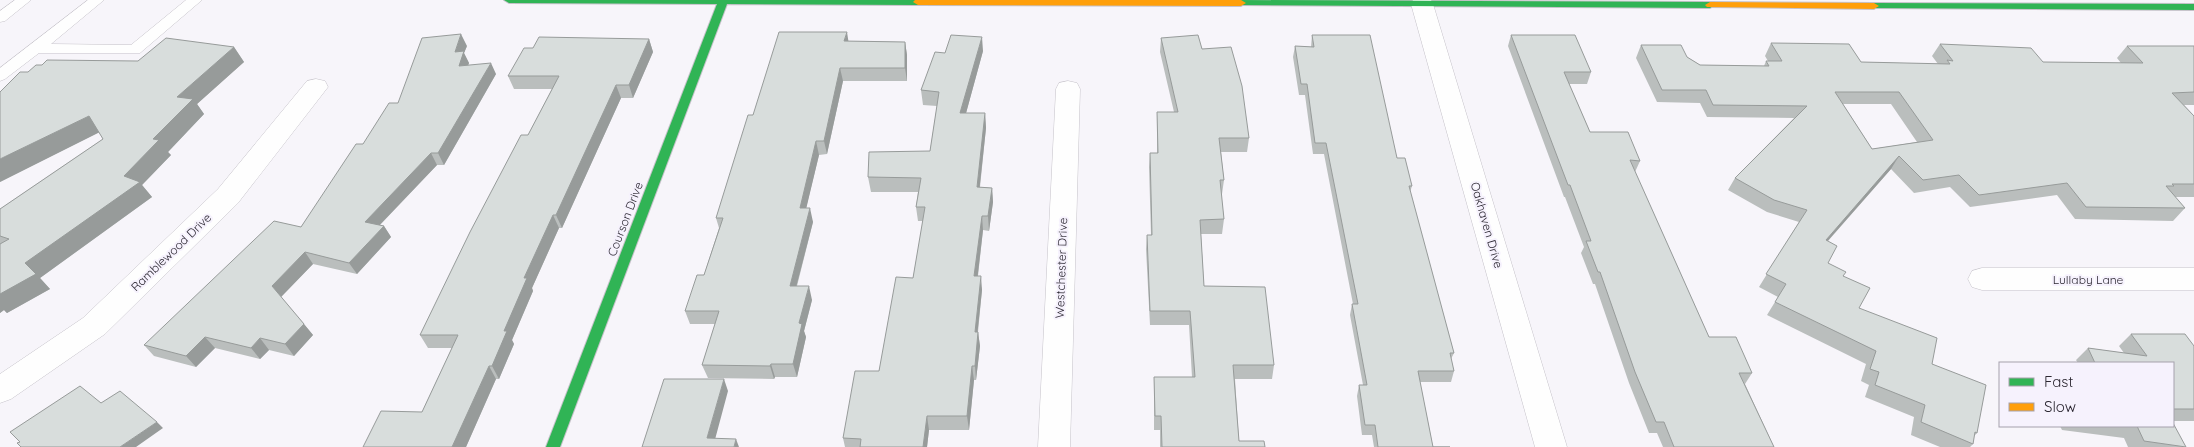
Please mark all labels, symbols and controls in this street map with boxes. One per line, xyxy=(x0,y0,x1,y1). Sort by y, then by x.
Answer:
street label: Courson Drive xyxy=(604,179,646,258)
street label: Oakhaven Drive xyxy=(1468,180,1507,270)
street label: Ramblewood Drive xyxy=(128,210,214,294)
street label: Westchester Drive xyxy=(1052,217,1070,319)
street label: Lullaby Lane xyxy=(2053,272,2124,287)
legend xyxy=(1999,362,2174,427)
text: Fast xyxy=(2044,372,2073,391)
text: Slow xyxy=(2044,397,2076,416)

